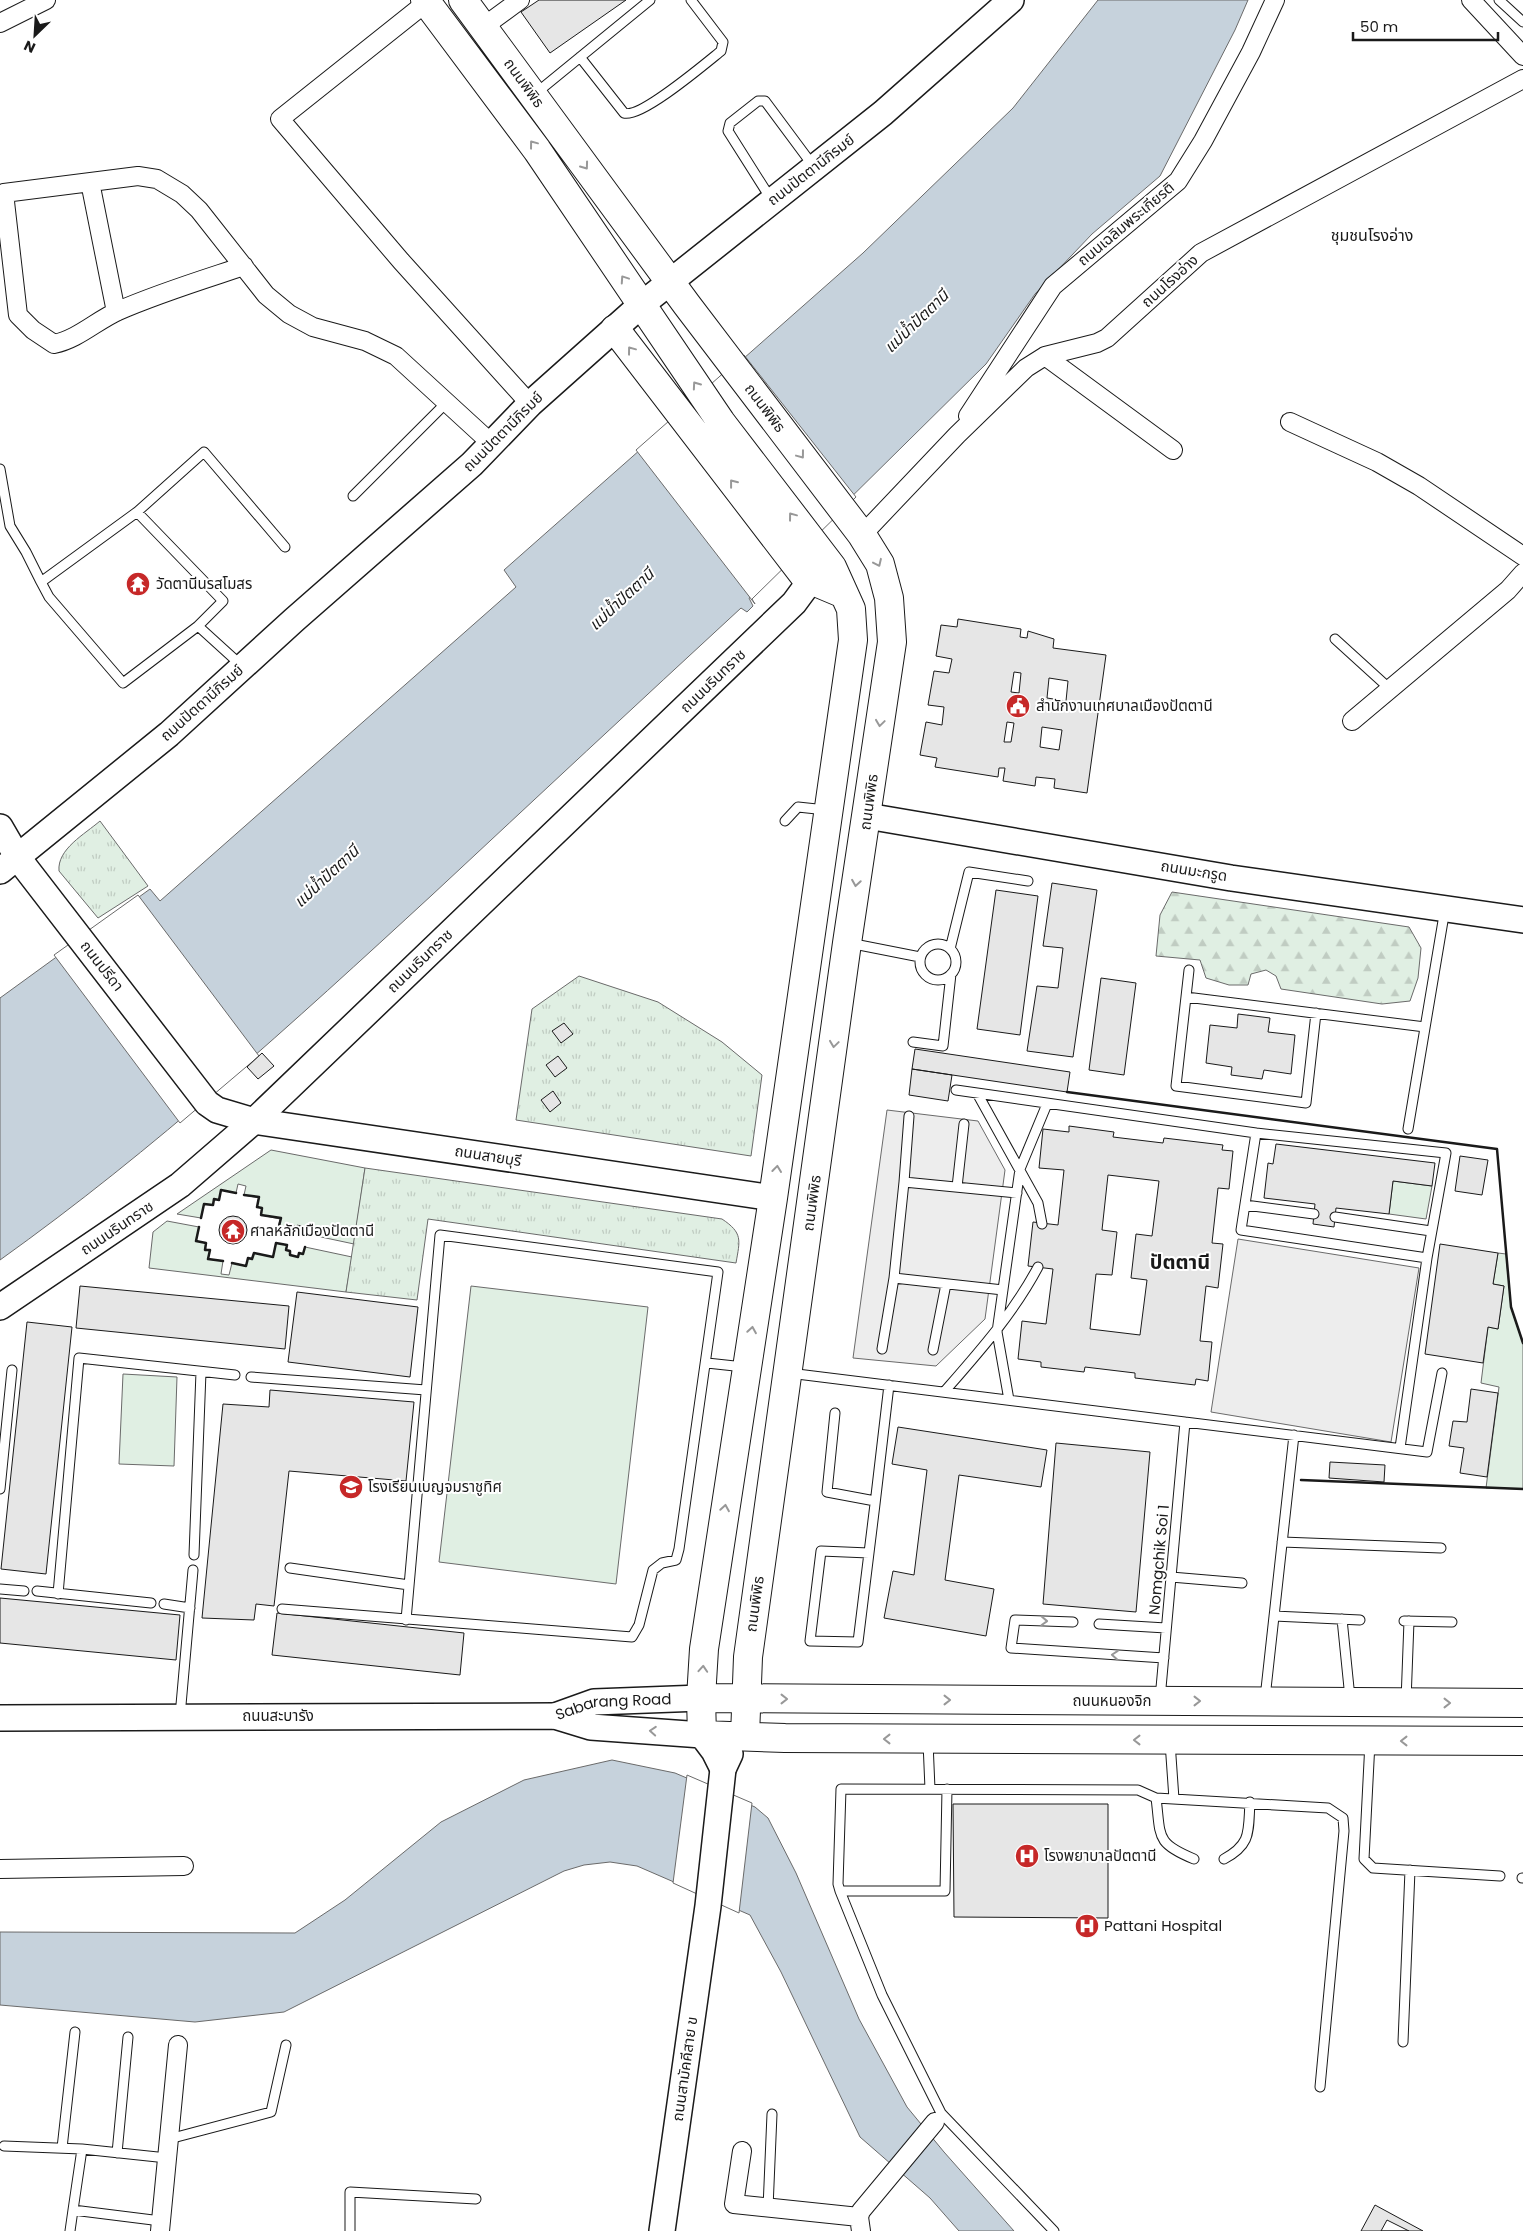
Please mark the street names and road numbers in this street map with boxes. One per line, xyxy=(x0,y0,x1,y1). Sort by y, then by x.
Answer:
street label: ถนนพิพิธ xyxy=(499,54,549,112)
street label: ถนนปัตตานีภิรมย์ xyxy=(763,129,859,210)
street label: ถนนเฉลิมพระเกียรติ xyxy=(1073,177,1179,270)
street label: ถนนโรงอ่าง xyxy=(1137,249,1203,312)
street label: ถนนพิพิธ xyxy=(740,379,791,437)
street label: ถนนปัตตานีภิรมย์ xyxy=(458,387,547,476)
street label: ถนนนรินทราช xyxy=(675,644,750,717)
street label: ถนนปัตตานีภิรมย์ xyxy=(155,660,248,746)
street label: ถนนพิพิธ xyxy=(854,773,883,831)
street label: ถนนมะกรูด xyxy=(1159,855,1229,886)
street label: ถนนนรินทราช xyxy=(382,924,457,997)
street label: ถนนปรีดา xyxy=(76,936,129,995)
street label: ถนนสายบุรี xyxy=(453,1140,523,1171)
street label: ถนนพิพิธ xyxy=(797,1174,826,1232)
street label: ถนนนรินทราช xyxy=(76,1195,157,1260)
street label: Nomgchik Soi 1 xyxy=(1143,1504,1174,1616)
street label: ถนนพิพิธ xyxy=(740,1575,769,1633)
street label: Sabarang Road xyxy=(552,1688,672,1725)
street label: ถนนหนองจิก xyxy=(1072,1690,1152,1711)
street label: ถนนสะบารัง xyxy=(242,1705,314,1726)
street label: ถนนสามัคคีสาย ข xyxy=(667,2015,702,2123)

